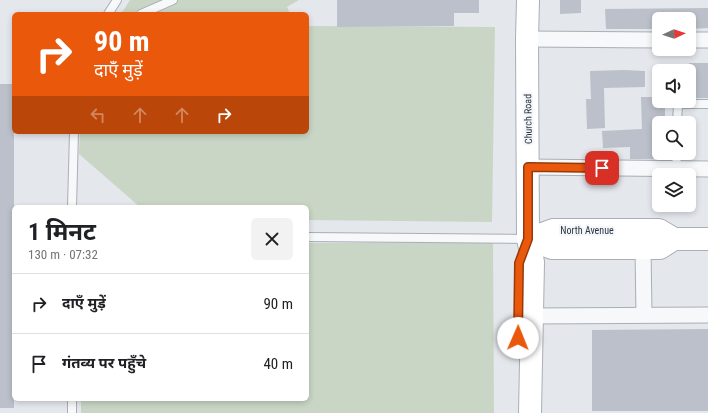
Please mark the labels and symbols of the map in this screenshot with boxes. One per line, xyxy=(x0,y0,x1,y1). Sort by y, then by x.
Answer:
north arrow xyxy=(652,12,696,56)
street label: Church Road xyxy=(522,94,534,144)
pin xyxy=(585,151,619,185)
street label: North Avenue xyxy=(560,225,614,236)
position arrow xyxy=(497,317,539,359)

